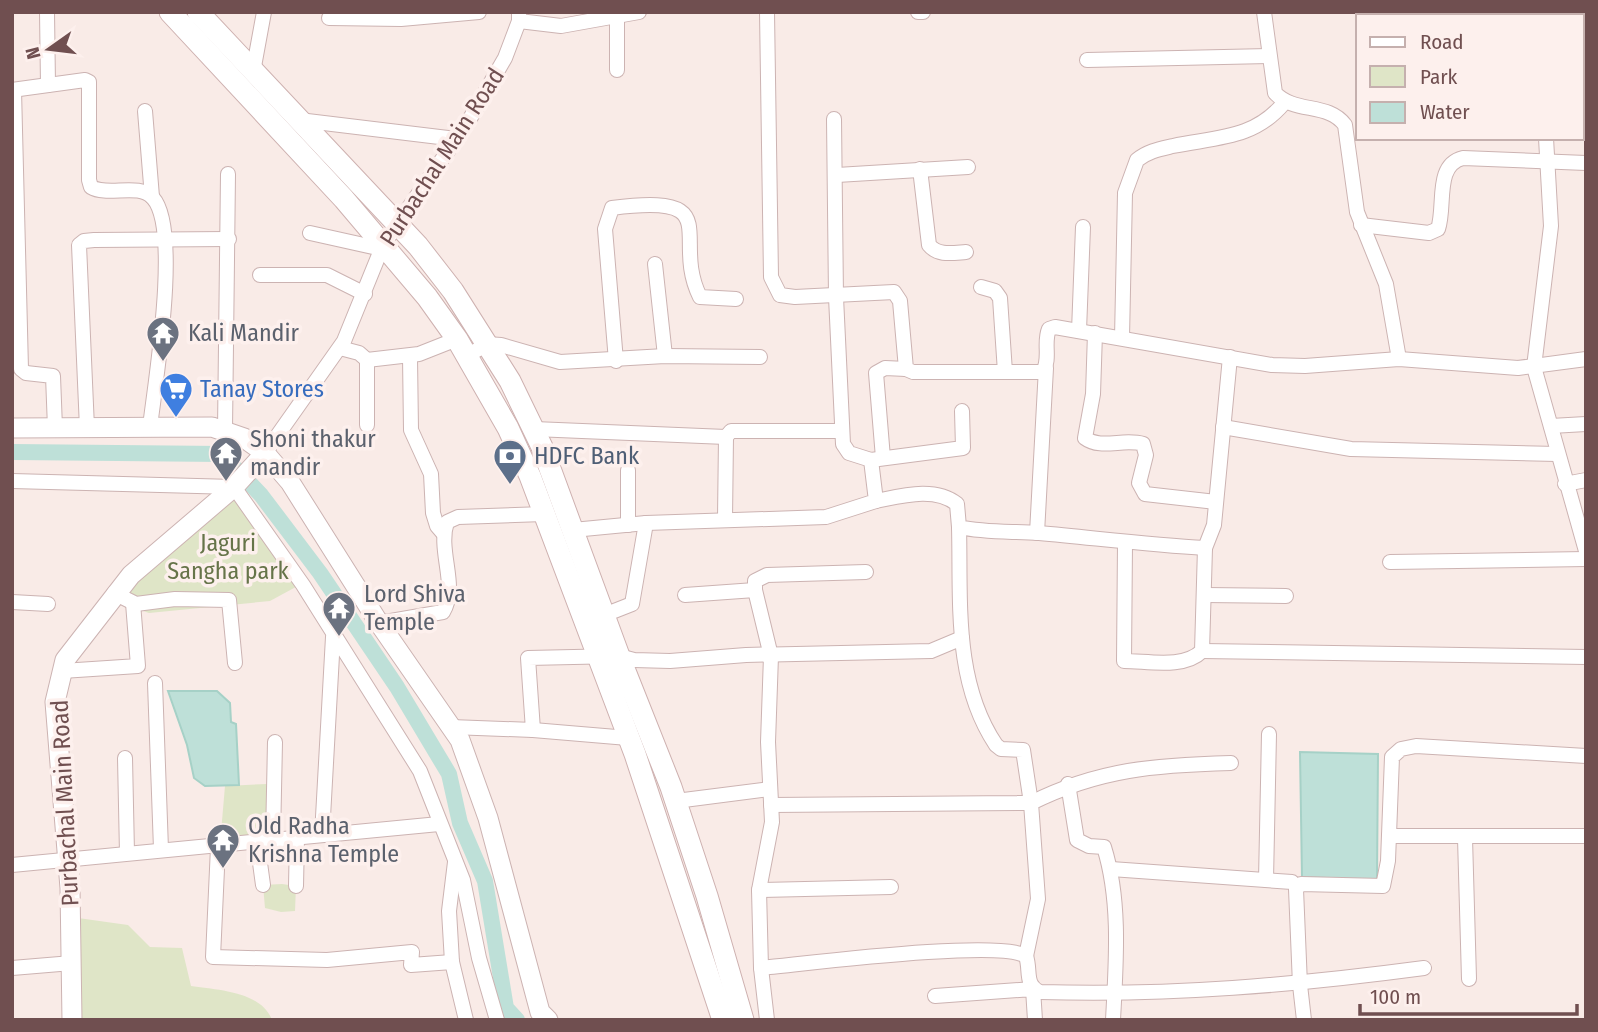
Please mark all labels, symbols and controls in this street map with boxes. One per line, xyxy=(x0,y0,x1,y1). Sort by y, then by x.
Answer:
north arrow xyxy=(14,14,84,84)
legend xyxy=(1356,14,1584,140)
text: Road xyxy=(1420,29,1464,55)
text: N xyxy=(20,45,46,61)
street label: Purbachal Main Road xyxy=(374,63,510,251)
text: Park xyxy=(1420,64,1458,90)
text: Water xyxy=(1420,99,1470,125)
temple icon: Kali Mandir xyxy=(144,314,182,363)
place label: Kali Mandir xyxy=(188,319,299,347)
supermarket icon: Tanay Stores xyxy=(157,370,195,419)
place label: Tanay Stores xyxy=(200,375,324,403)
place label: Shoni thakur mandir xyxy=(250,425,376,481)
temple icon: Shoni thakur mandir xyxy=(207,434,245,483)
bank icon: HDFC Bank xyxy=(491,437,529,486)
place label: HDFC Bank xyxy=(534,442,640,470)
park label: Jaguri Sangha park xyxy=(167,529,290,585)
place label: Lord Shiva Temple xyxy=(364,580,466,636)
temple icon: Lord Shiva Temple xyxy=(320,589,358,638)
street label: Purbachal Main Road xyxy=(46,699,84,907)
place label: Old Radha Krishna Temple xyxy=(248,812,399,868)
temple icon: Old Radha Krishna Temple xyxy=(204,821,242,870)
scale bar xyxy=(1360,972,1577,1016)
text: 100 m xyxy=(1370,984,1421,1010)

